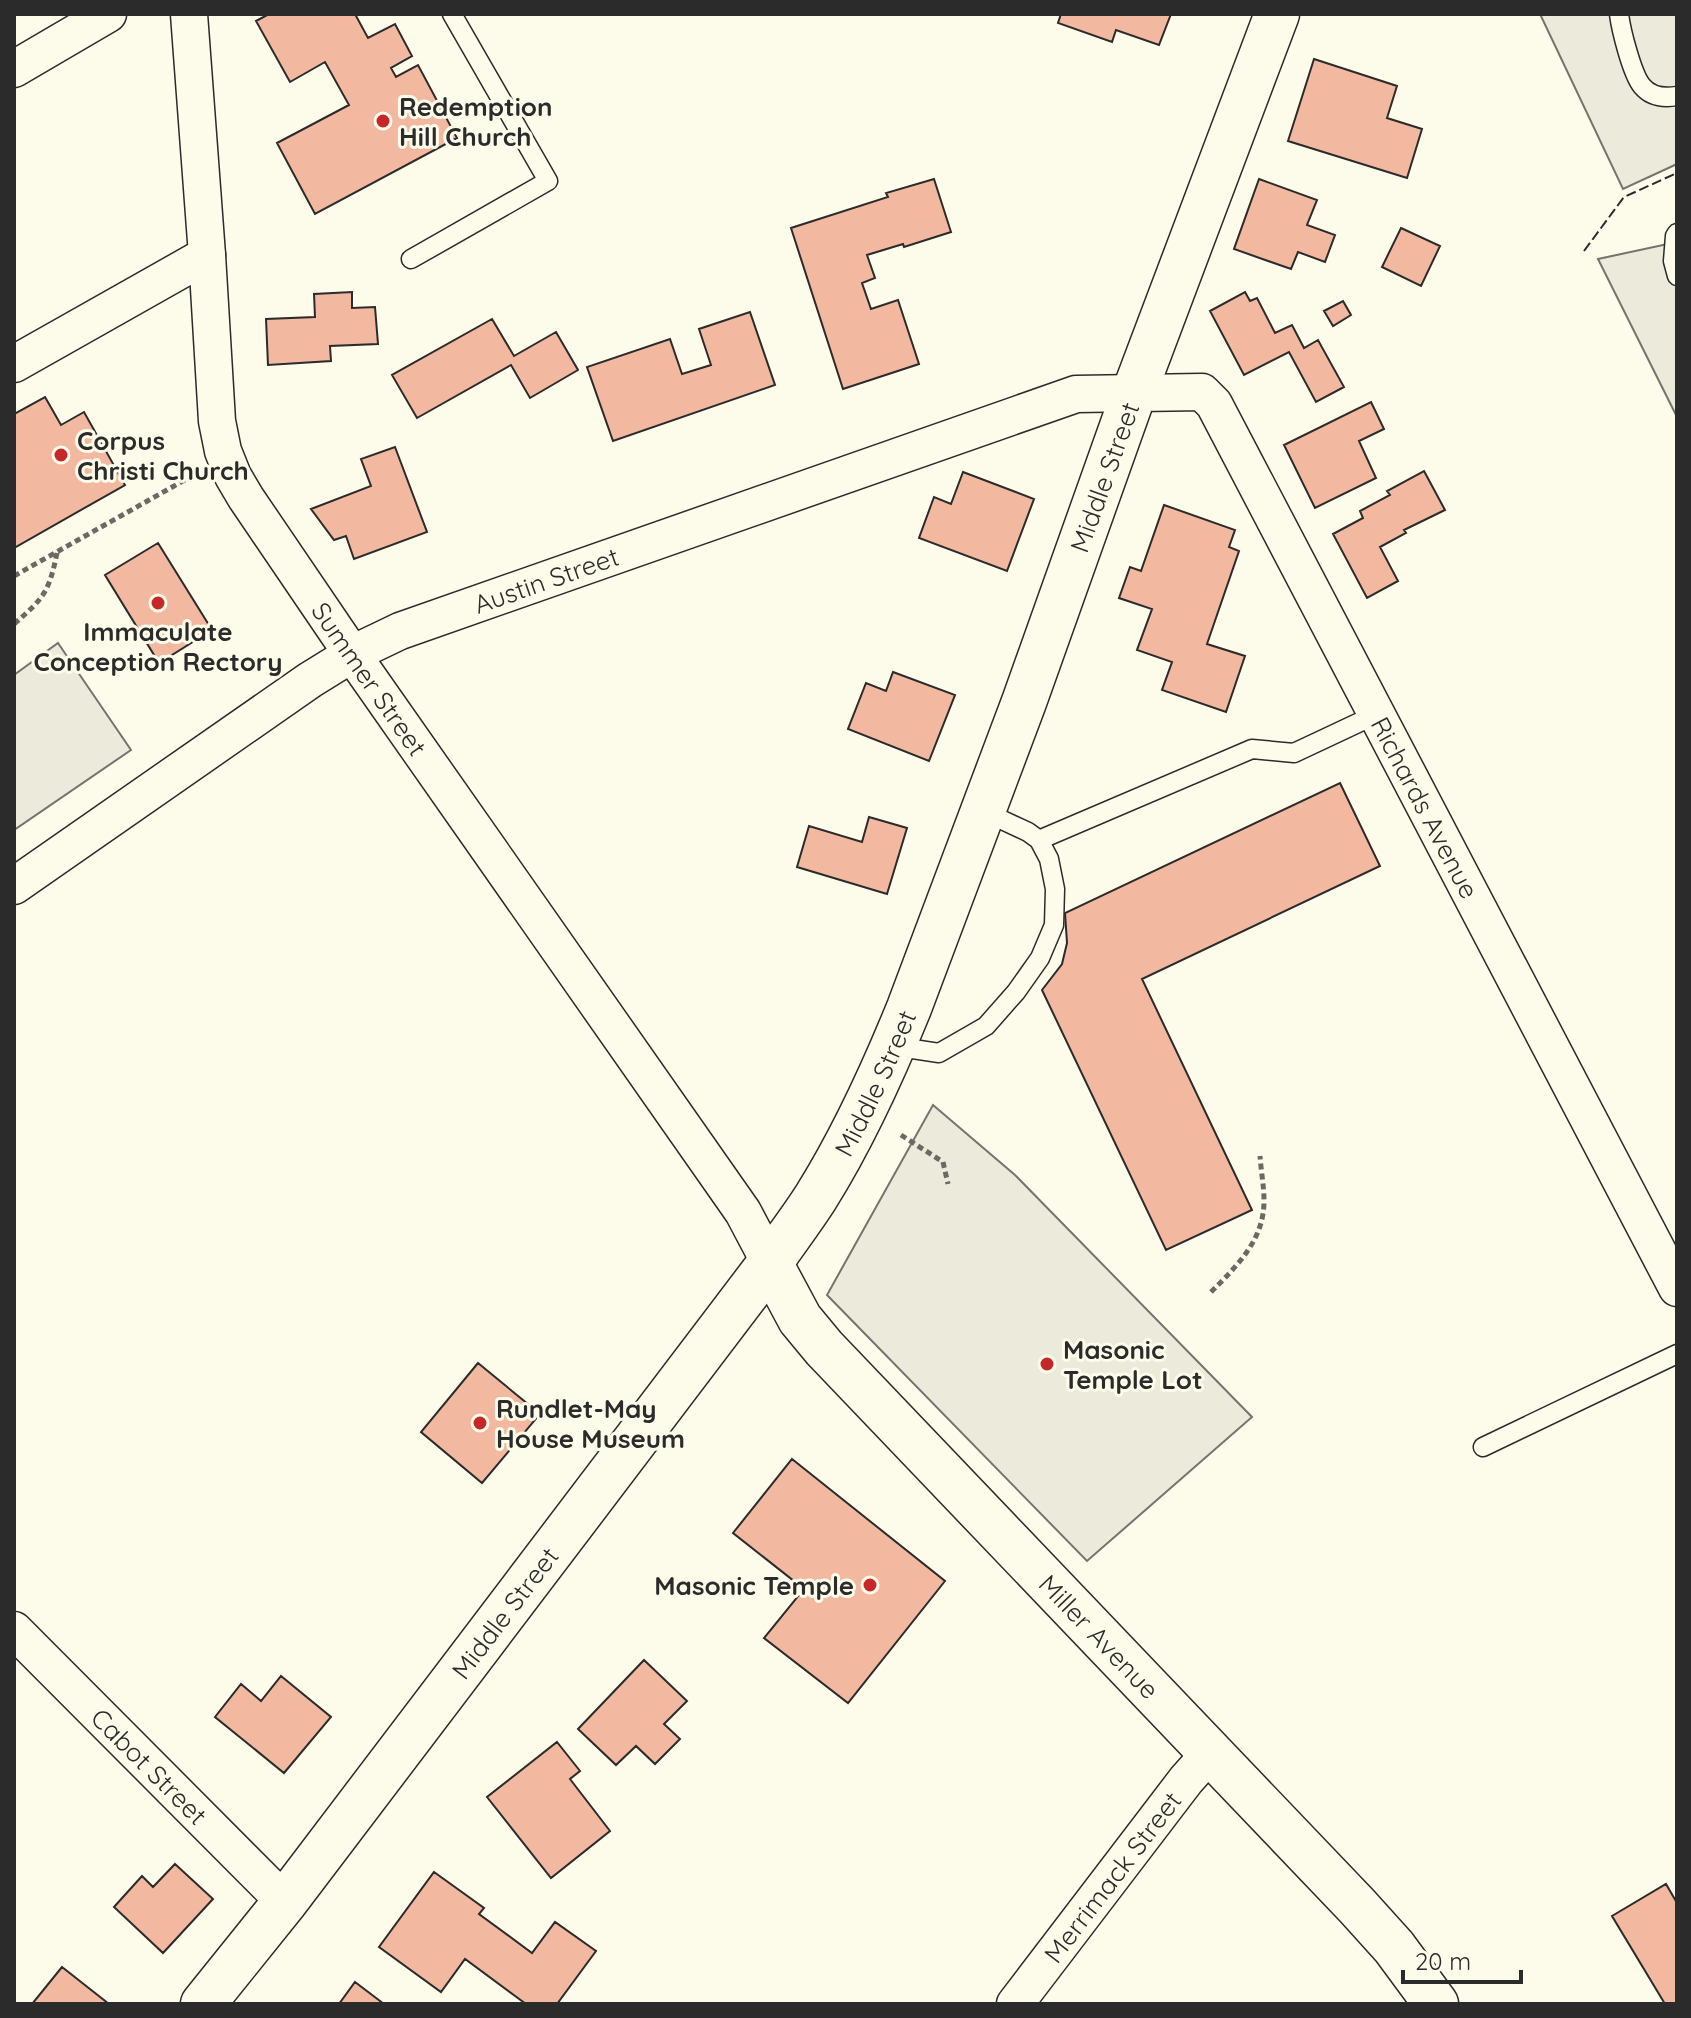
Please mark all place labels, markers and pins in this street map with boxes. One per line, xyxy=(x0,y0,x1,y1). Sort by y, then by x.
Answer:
place label: Redemption Hill Church xyxy=(399,90,553,153)
marker: Redemption Hill Church xyxy=(374,112,392,130)
place label: Corpus Christi Church xyxy=(77,424,249,487)
marker: Corpus Christi Church xyxy=(52,446,70,464)
marker: Immaculate Conception Rectory xyxy=(149,594,167,612)
place label: Immaculate Conception Rectory xyxy=(34,615,282,678)
place label: Masonic Temple Lot xyxy=(1063,1333,1203,1396)
marker: Masonic Temple Lot xyxy=(1038,1355,1056,1373)
place label: Rundlet-May House Museum xyxy=(496,1392,685,1455)
marker: Rundlet-May House Museum xyxy=(471,1414,489,1432)
place label: Masonic Temple xyxy=(654,1569,854,1602)
marker: Masonic Temple xyxy=(861,1576,879,1594)

